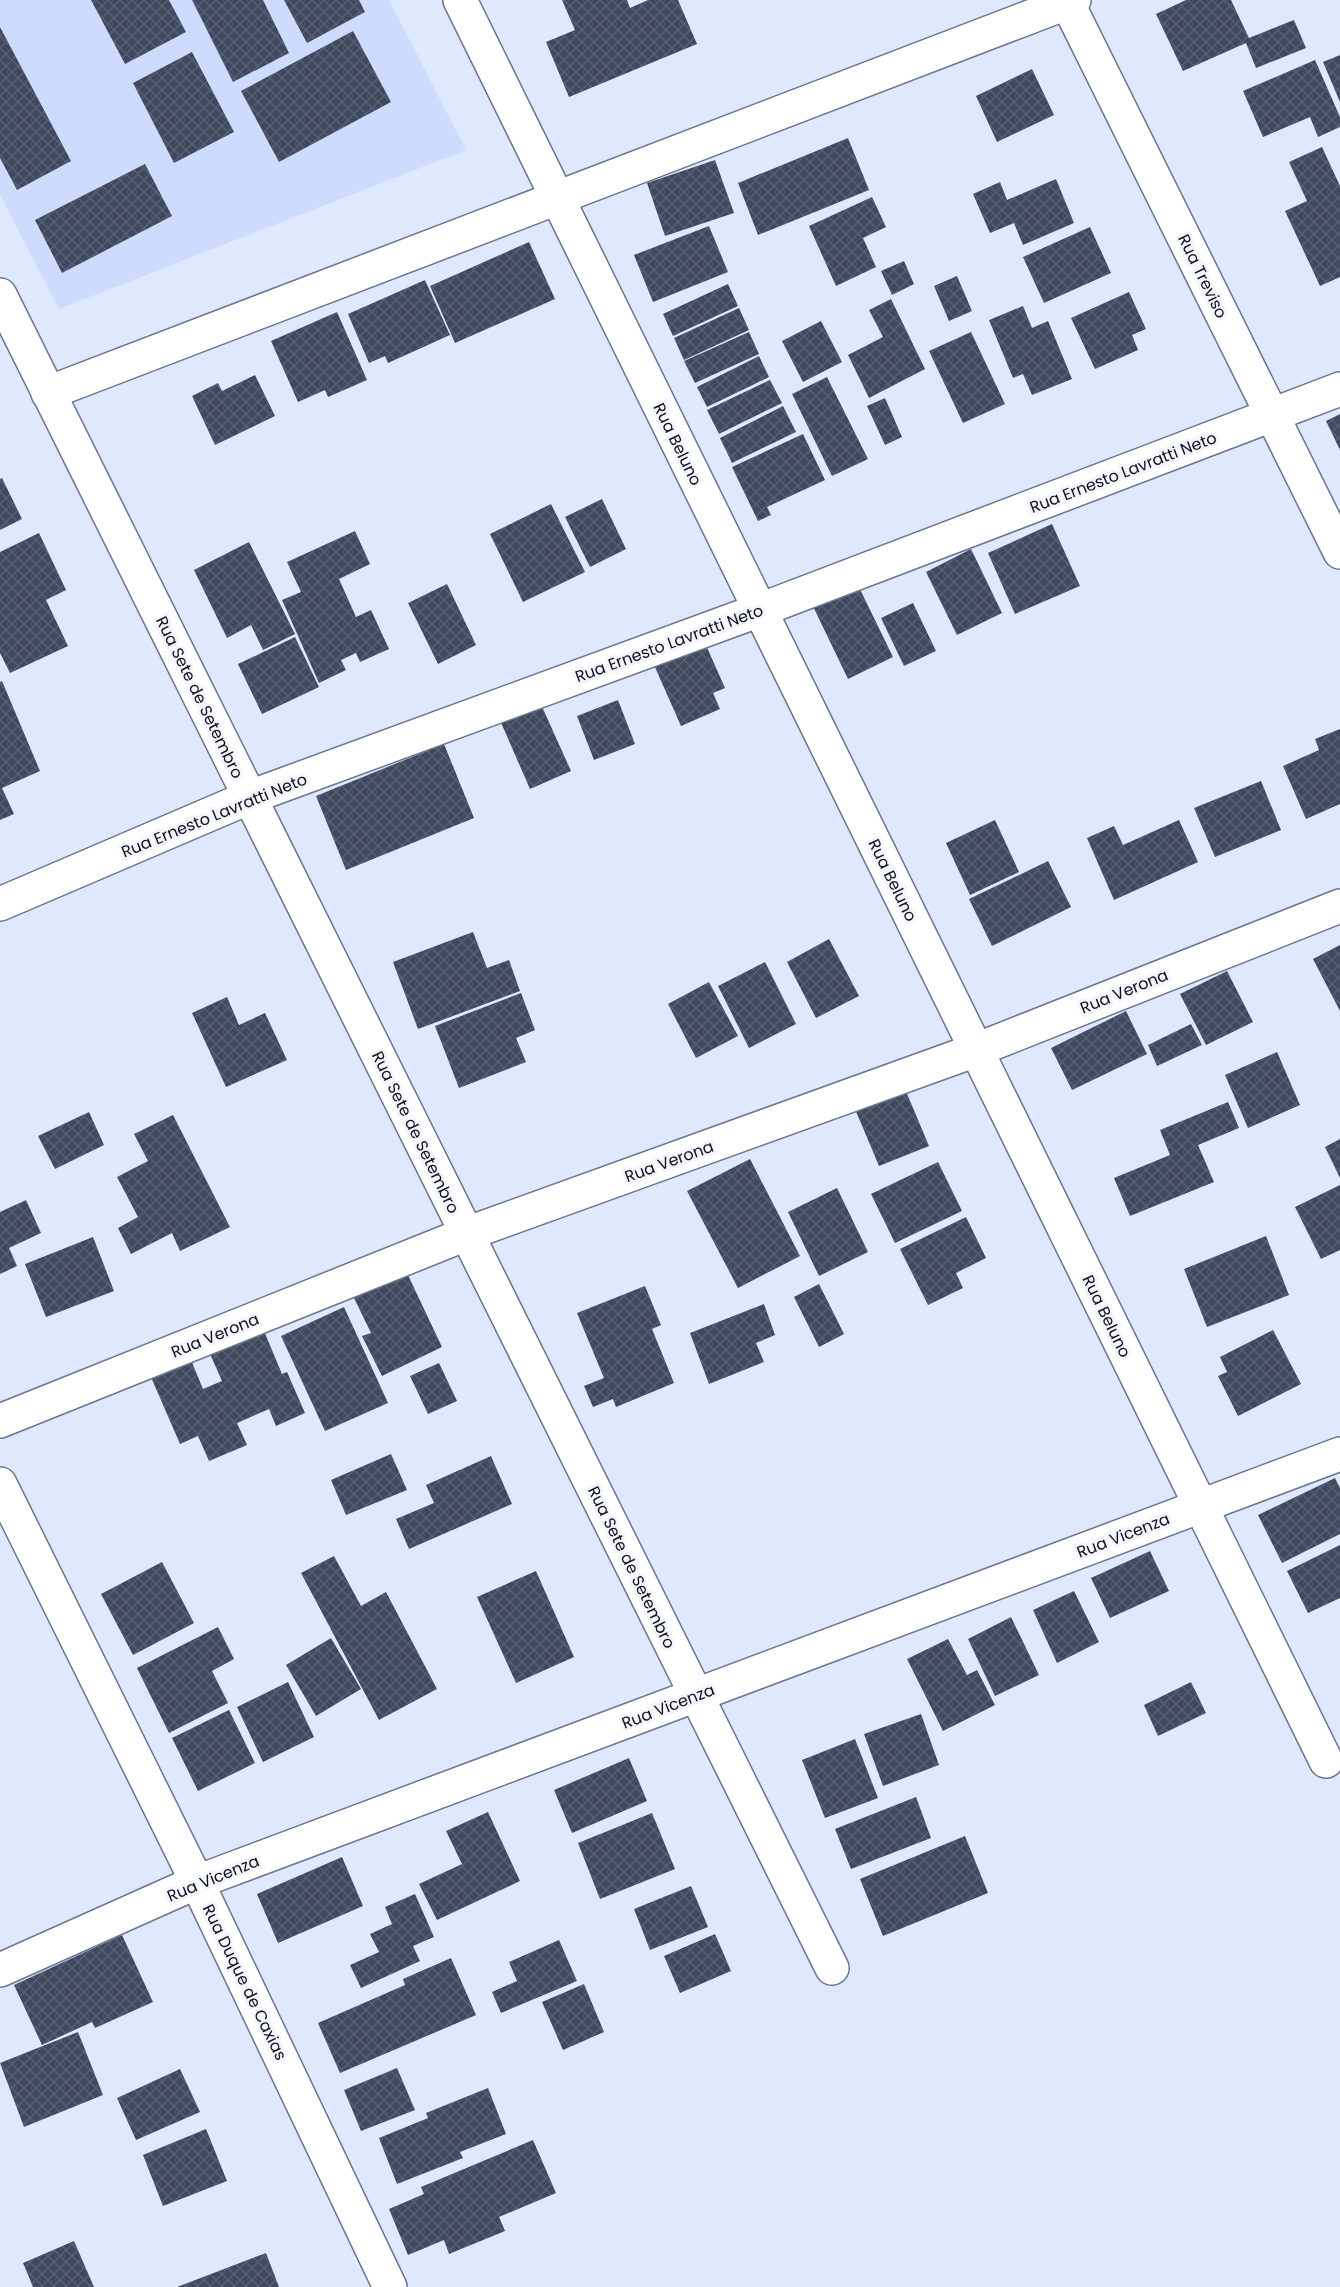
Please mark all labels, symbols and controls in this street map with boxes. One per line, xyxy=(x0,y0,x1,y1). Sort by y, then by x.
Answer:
street label: Rua Treviso xyxy=(1172,230,1233,322)
street label: Rua Beluno xyxy=(648,399,707,489)
street label: Rua Ernesto Lavratti Neto xyxy=(1026,426,1220,519)
street label: Rua Ernesto Lavratti Neto xyxy=(572,599,766,688)
street label: Rua Sete de Setembro xyxy=(150,612,249,782)
street label: Rua Ernesto Lavratti Neto xyxy=(118,768,311,863)
street label: Rua Beluno xyxy=(863,835,922,925)
street label: Rua Verona xyxy=(1077,963,1172,1020)
street label: Rua Sete de Setembro xyxy=(366,1047,465,1217)
street label: Rua Verona xyxy=(622,1135,717,1188)
street label: Rua Beluno xyxy=(1077,1271,1136,1361)
street label: Rua Verona xyxy=(168,1307,263,1364)
street label: Rua Sete de Setembro xyxy=(582,1482,681,1652)
street label: Rua Vicenza xyxy=(1073,1507,1173,1564)
street label: Rua Vicenza xyxy=(618,1678,718,1735)
street label: Rua Vicenza xyxy=(164,1849,263,1907)
street label: Rua Duque de Caxias xyxy=(197,1900,292,2064)

